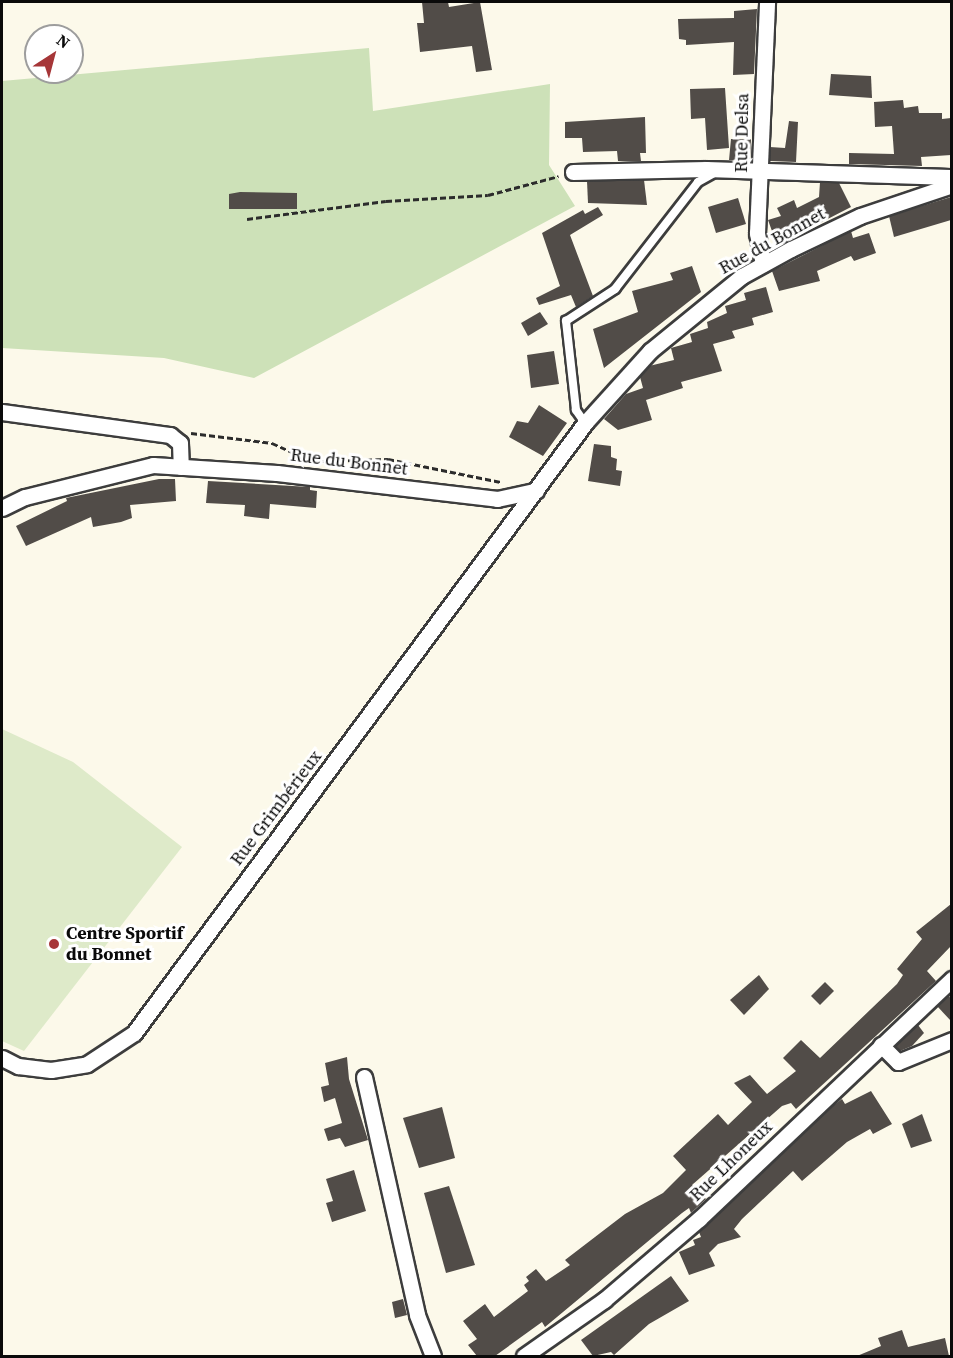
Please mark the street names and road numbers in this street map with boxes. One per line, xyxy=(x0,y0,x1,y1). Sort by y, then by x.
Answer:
street label: Rue Delsa xyxy=(731,93,753,173)
street label: Rue du Bonnet xyxy=(715,203,829,279)
street label: Rue du Bonnet xyxy=(289,444,409,480)
street label: Rue Grimbérieux xyxy=(226,746,326,870)
street label: Rue Lhoneux xyxy=(685,1116,777,1206)

